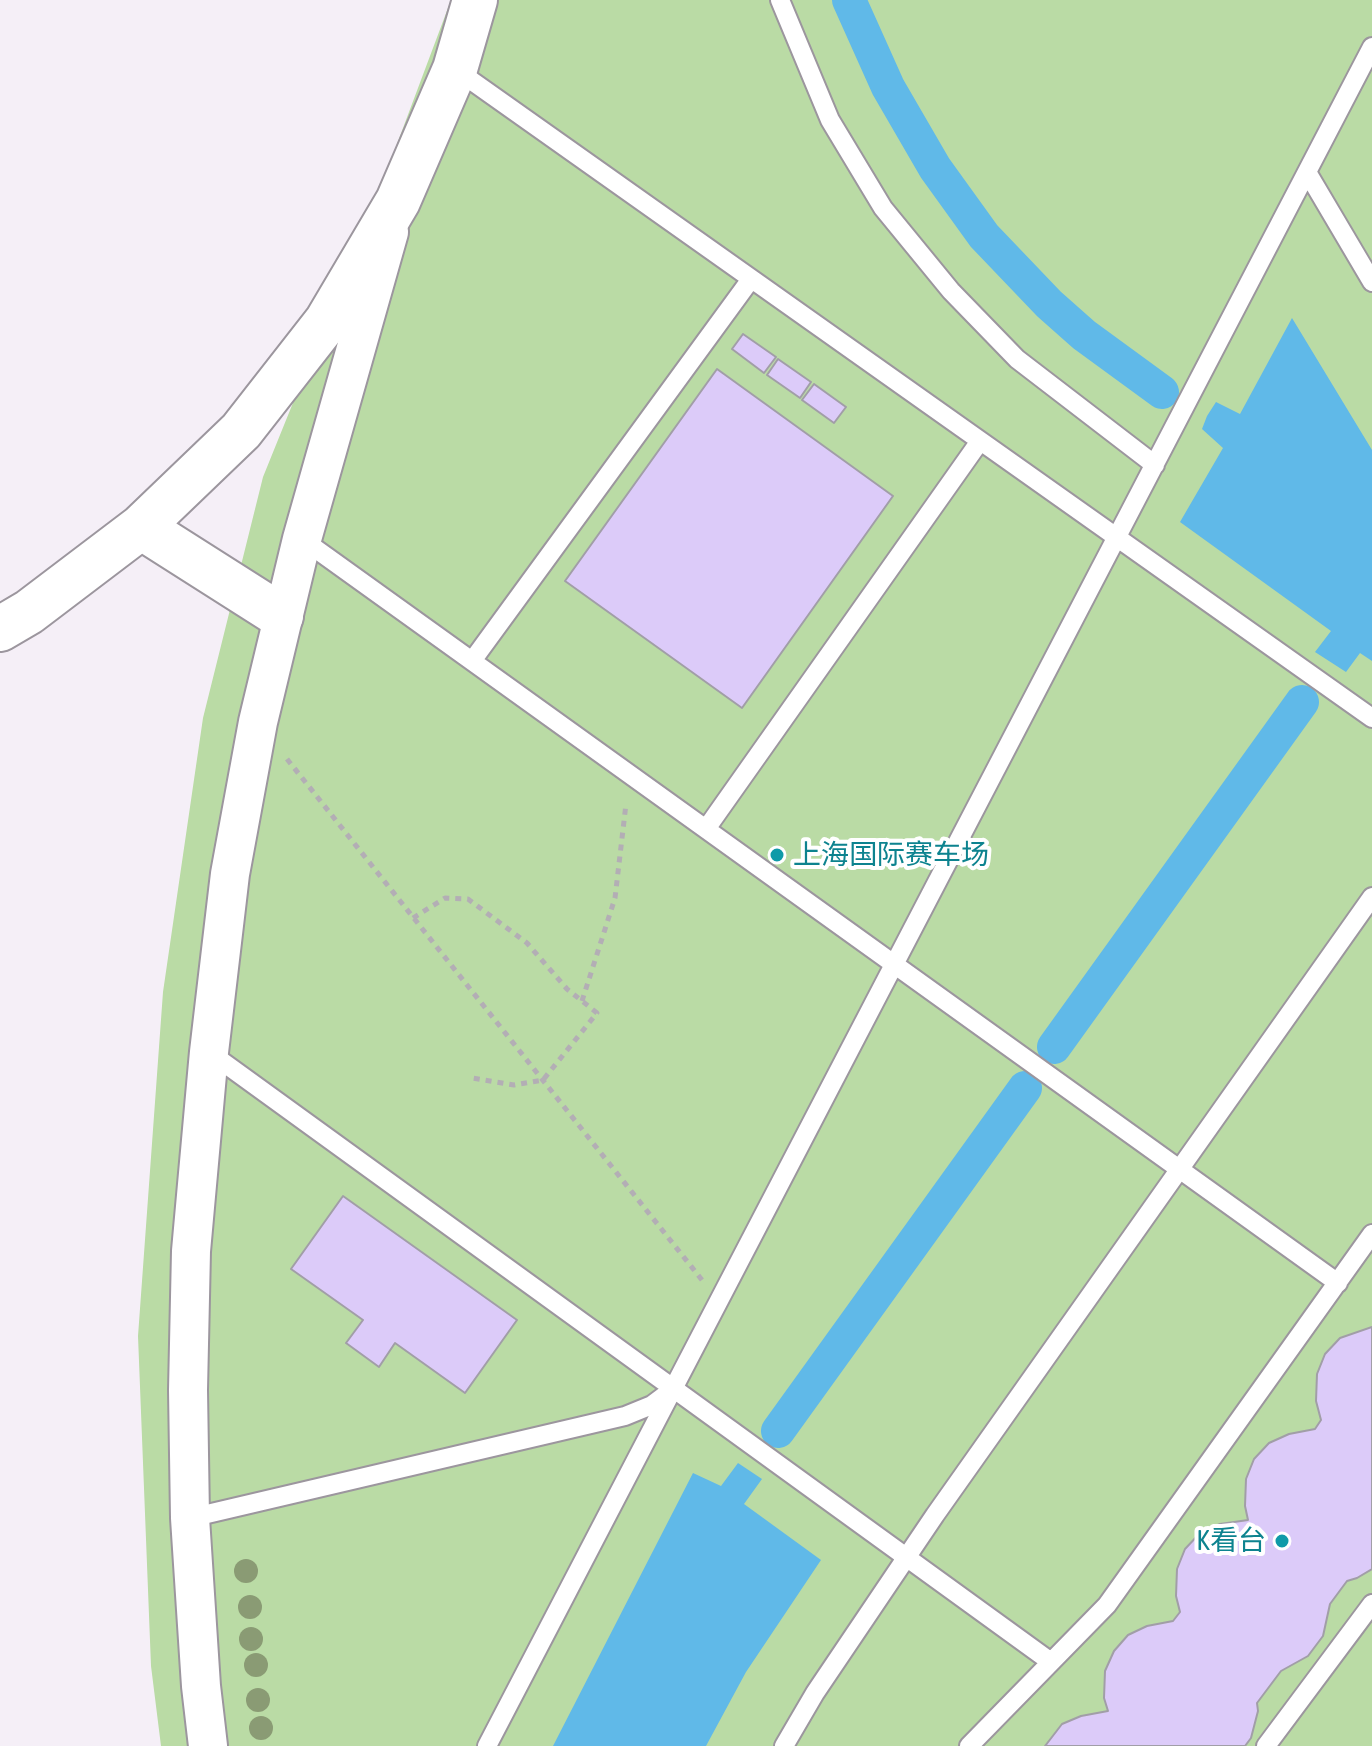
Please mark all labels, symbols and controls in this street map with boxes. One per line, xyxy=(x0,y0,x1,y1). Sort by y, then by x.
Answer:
place label: 上海国际赛车场 xyxy=(793,838,989,872)
marker: 上海国际赛车场 xyxy=(768,846,786,864)
place label: K看台 xyxy=(1196,1524,1266,1558)
marker: K看台 xyxy=(1273,1532,1291,1550)

